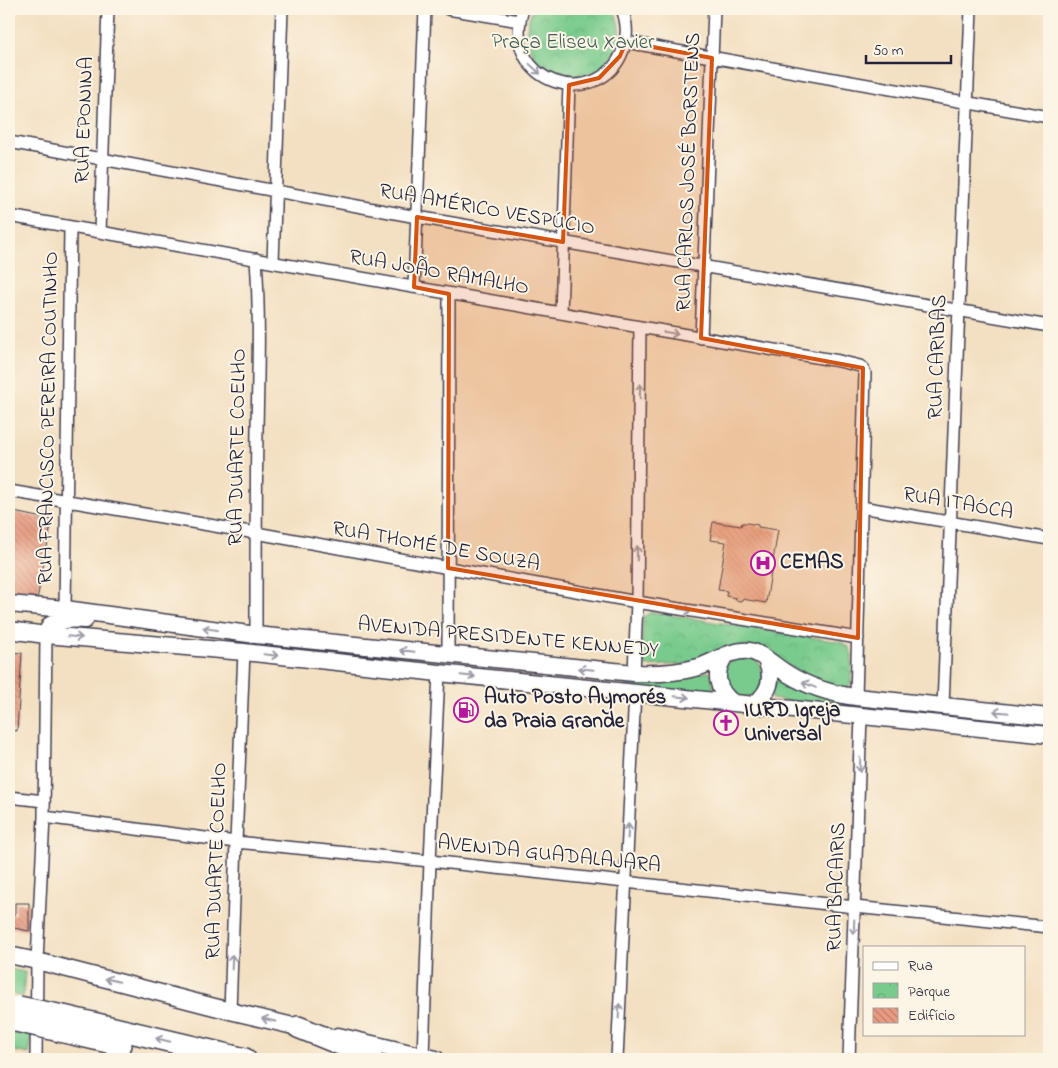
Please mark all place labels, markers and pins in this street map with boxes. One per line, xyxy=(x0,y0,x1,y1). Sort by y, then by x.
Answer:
place label: CEMAS xyxy=(780,548,844,578)
hospital icon: CEMAS xyxy=(750,550,776,576)
place label: Auto Posto Aymorés da Praia Grande xyxy=(484,683,667,737)
place label: IURD Igreja Universal xyxy=(744,696,840,750)
fuel station icon: Auto Posto Aymorés da Praia Grande xyxy=(453,697,479,723)
church icon: IURD Igreja Universal xyxy=(713,710,739,736)

